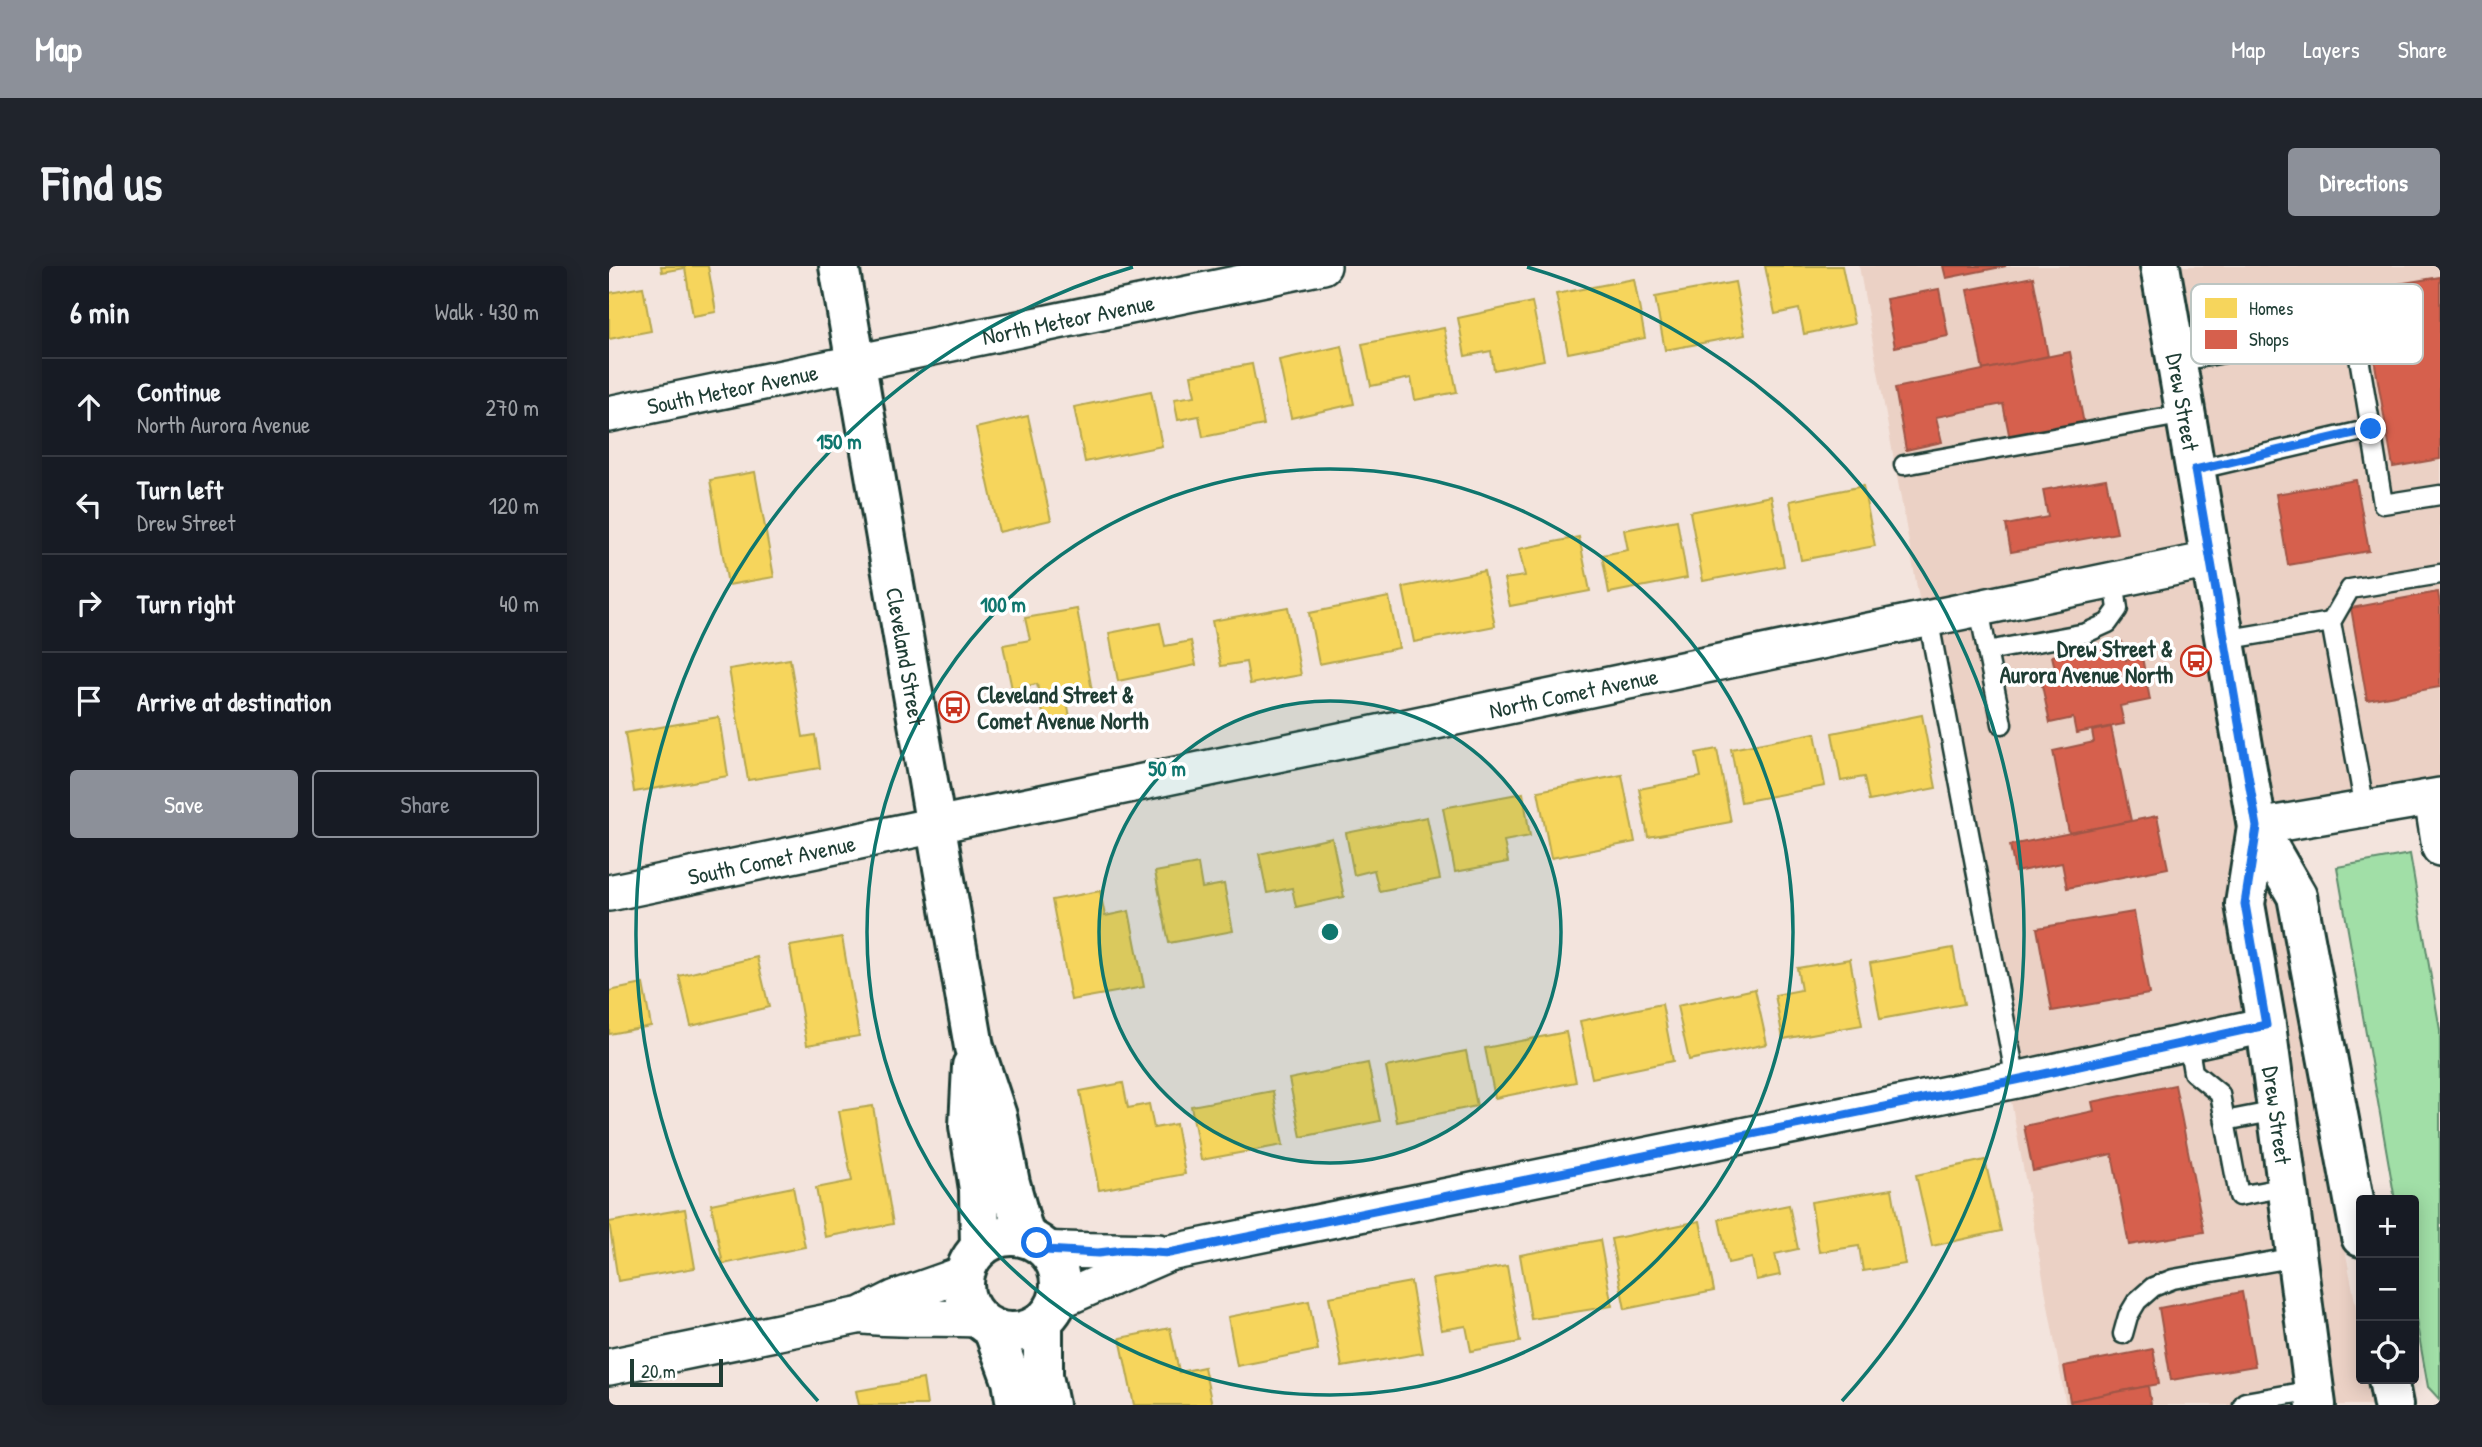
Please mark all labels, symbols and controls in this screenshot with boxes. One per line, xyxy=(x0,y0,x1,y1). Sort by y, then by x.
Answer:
text: Map xyxy=(35,27,82,71)
text: Map xyxy=(2231,33,2265,65)
text: Layers xyxy=(2303,33,2360,65)
text: Share xyxy=(2398,33,2447,65)
button: Directions xyxy=(2288,148,2440,216)
text: Find us xyxy=(42,149,162,215)
legend xyxy=(2191,284,2423,364)
street label: North Meteor Avenue xyxy=(979,286,1157,352)
text: 6 min xyxy=(70,292,130,332)
text: Homes xyxy=(2249,295,2293,321)
text: Walk · 430 m xyxy=(435,296,539,327)
text: Shops xyxy=(2249,326,2289,352)
street label: Drew Street xyxy=(2160,351,2207,454)
street label: South Meteor Avenue xyxy=(644,356,821,421)
text: Continue xyxy=(137,374,221,409)
icon: ahead xyxy=(70,388,108,426)
text: 270 m xyxy=(486,392,539,423)
text: North Aurora Avenue xyxy=(137,409,310,440)
route end xyxy=(2355,413,2386,444)
text: 150 m xyxy=(816,427,862,456)
text: Turn left xyxy=(137,472,223,507)
icon: left xyxy=(70,486,108,524)
text: 120 m xyxy=(489,490,539,521)
text: Drew Street xyxy=(137,507,235,538)
icon: right xyxy=(70,584,108,622)
street label: Cleveland Street xyxy=(879,585,934,729)
text: Turn right xyxy=(137,586,235,621)
text: 40 m xyxy=(499,588,539,619)
text: 100 m xyxy=(980,590,1026,619)
place label: Drew Street & Aurora Avenue North xyxy=(2000,633,2173,690)
bus stop icon: Drew Street & Aurora Avenue North xyxy=(2179,644,2213,678)
street label: North Comet Avenue xyxy=(1486,660,1660,725)
place label: Cleveland Street & Comet Avenue North xyxy=(977,679,1149,736)
icon: arrive xyxy=(70,682,108,720)
text: Arrive at destination xyxy=(137,684,332,719)
bus stop icon: Cleveland Street & Comet Avenue North xyxy=(937,690,971,724)
text: 50 m xyxy=(1148,754,1186,783)
button: Save xyxy=(70,770,298,838)
button: Share xyxy=(312,770,539,838)
street label: South Comet Avenue xyxy=(685,827,858,892)
centre of rings xyxy=(1318,920,1342,944)
street label: Drew Street xyxy=(2256,1064,2300,1167)
map controls xyxy=(2356,1195,2419,1384)
button: + xyxy=(2356,1195,2419,1258)
route start xyxy=(1021,1227,1052,1258)
button: − xyxy=(2356,1258,2419,1321)
button: locate xyxy=(2356,1321,2419,1384)
scale bar xyxy=(630,1356,723,1388)
text: 20 m xyxy=(641,1358,676,1384)

